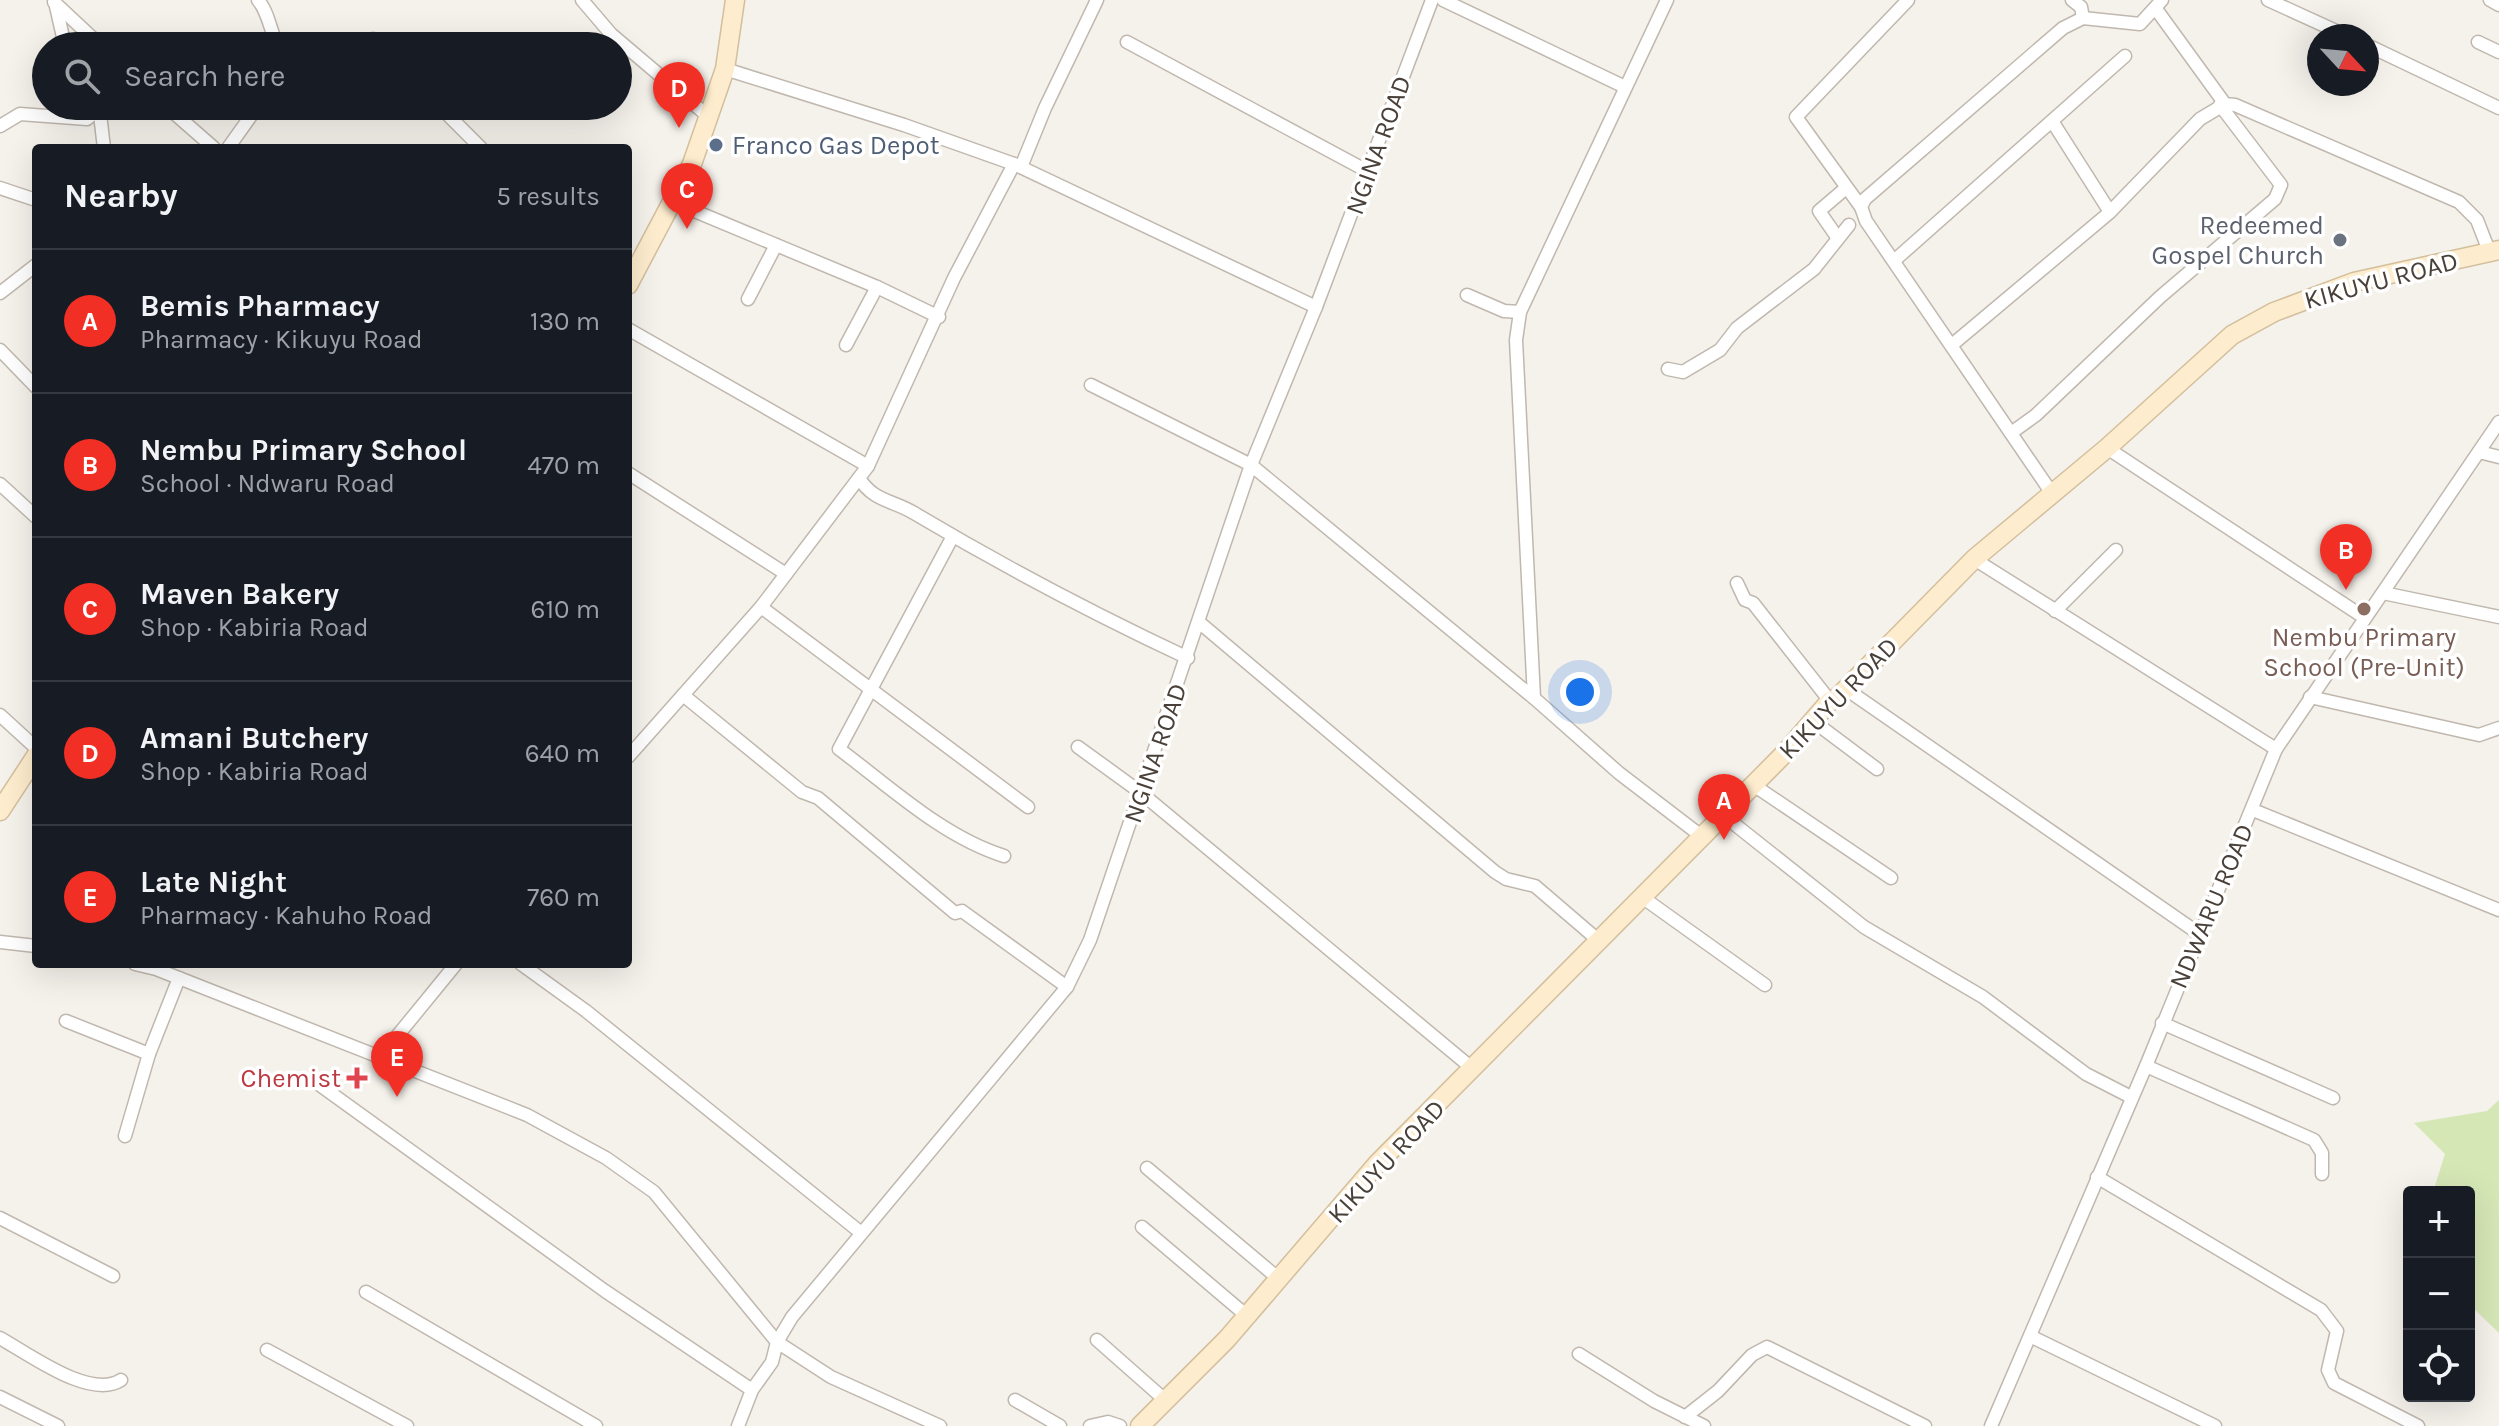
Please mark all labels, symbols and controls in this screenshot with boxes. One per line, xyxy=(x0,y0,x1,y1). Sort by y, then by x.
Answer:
north arrow xyxy=(2307,24,2379,96)
search box xyxy=(32,32,632,120)
icon: search xyxy=(60,54,104,98)
text: Search here xyxy=(124,58,285,94)
pin: D xyxy=(653,62,705,128)
street label: NGINA ROAD xyxy=(1339,71,1418,219)
place label: Franco Gas Depot xyxy=(732,130,940,161)
marker: Franco Gas Depot xyxy=(707,136,725,154)
pin: C xyxy=(661,163,713,229)
text: Nearby xyxy=(64,176,178,216)
text: 5 results xyxy=(496,181,600,212)
place label: Redeemed Gospel Church xyxy=(2152,210,2324,271)
marker: Redeemed Gospel Church xyxy=(2331,231,2349,249)
street label: KIKUYU ROAD xyxy=(2301,245,2461,316)
text: Bemis Pharmacy xyxy=(140,288,380,324)
text: A xyxy=(82,306,98,337)
text: 130 m xyxy=(530,306,600,337)
text: Pharmacy · Kikuyu Road xyxy=(140,324,423,355)
text: Nembu Primary School xyxy=(140,432,467,468)
text: B xyxy=(82,450,98,481)
text: 470 m xyxy=(527,450,600,481)
text: School · Ndwaru Road xyxy=(140,468,395,499)
pin: B xyxy=(2320,524,2372,590)
text: Maven Bakery xyxy=(140,576,339,612)
text: C xyxy=(82,594,98,625)
text: 610 m xyxy=(531,594,600,625)
marker: Nembu Primary School (Pre-Unit) xyxy=(2355,600,2373,618)
text: Shop · Kabiria Road xyxy=(140,612,369,643)
place label: Nembu Primary School (Pre-Unit) xyxy=(2263,622,2465,683)
street label: KIKUYU ROAD xyxy=(1772,631,1904,766)
your location xyxy=(1560,672,1600,712)
street label: NGINA ROAD xyxy=(1117,679,1194,827)
text: Amani Butchery xyxy=(140,720,368,756)
text: D xyxy=(81,738,99,769)
text: 640 m xyxy=(525,738,600,769)
text: Shop · Kabiria Road xyxy=(140,756,369,787)
pin: A xyxy=(1698,774,1750,840)
street label: NDWARU ROAD xyxy=(2163,819,2260,993)
text: Late Night xyxy=(140,864,287,900)
text: E xyxy=(82,882,98,913)
text: 760 m xyxy=(527,882,600,913)
text: Pharmacy · Kahuho Road xyxy=(140,900,432,931)
pin: E xyxy=(371,1031,423,1097)
place label: Chemist xyxy=(241,1063,341,1094)
marker: Chemist xyxy=(348,1069,366,1087)
street label: KIKUYU ROAD xyxy=(1321,1093,1452,1230)
map controls xyxy=(2403,1186,2475,1402)
button: + xyxy=(2403,1186,2475,1258)
button: − xyxy=(2403,1258,2475,1330)
button: locate xyxy=(2403,1330,2475,1402)

